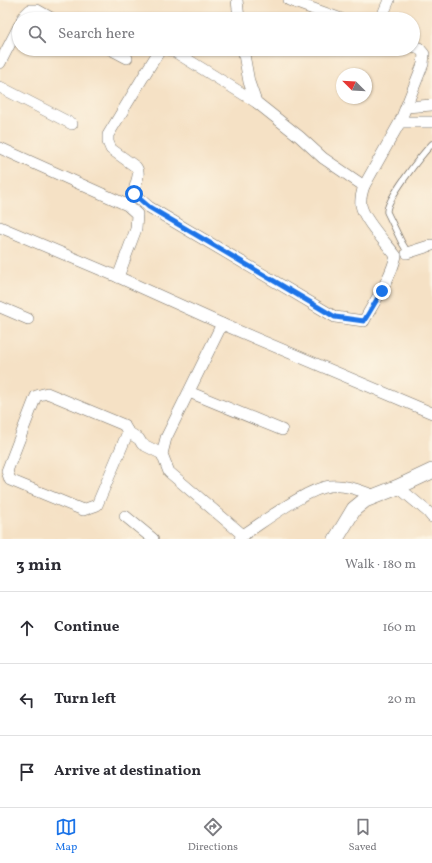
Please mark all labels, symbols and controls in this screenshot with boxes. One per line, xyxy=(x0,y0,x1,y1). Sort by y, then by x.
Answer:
search box xyxy=(12,12,420,56)
icon: search xyxy=(26,23,48,45)
text: Search here xyxy=(58,24,135,45)
north arrow xyxy=(336,68,372,104)
route start xyxy=(125,185,143,203)
route end xyxy=(373,282,391,300)
text: 3 min xyxy=(16,554,62,577)
text: Walk · 180 m xyxy=(345,556,416,574)
icon: ahead xyxy=(16,617,38,639)
text: Continue xyxy=(54,617,119,638)
text: 160 m xyxy=(382,619,416,637)
icon: left xyxy=(16,689,38,711)
text: Turn left xyxy=(54,689,116,710)
text: 20 m xyxy=(387,691,416,709)
icon: arrive xyxy=(16,761,38,783)
text: Arrive at destination xyxy=(54,761,201,782)
tab: Map xyxy=(55,816,77,855)
tab: Directions xyxy=(188,816,238,855)
tab: Saved xyxy=(348,816,377,855)

